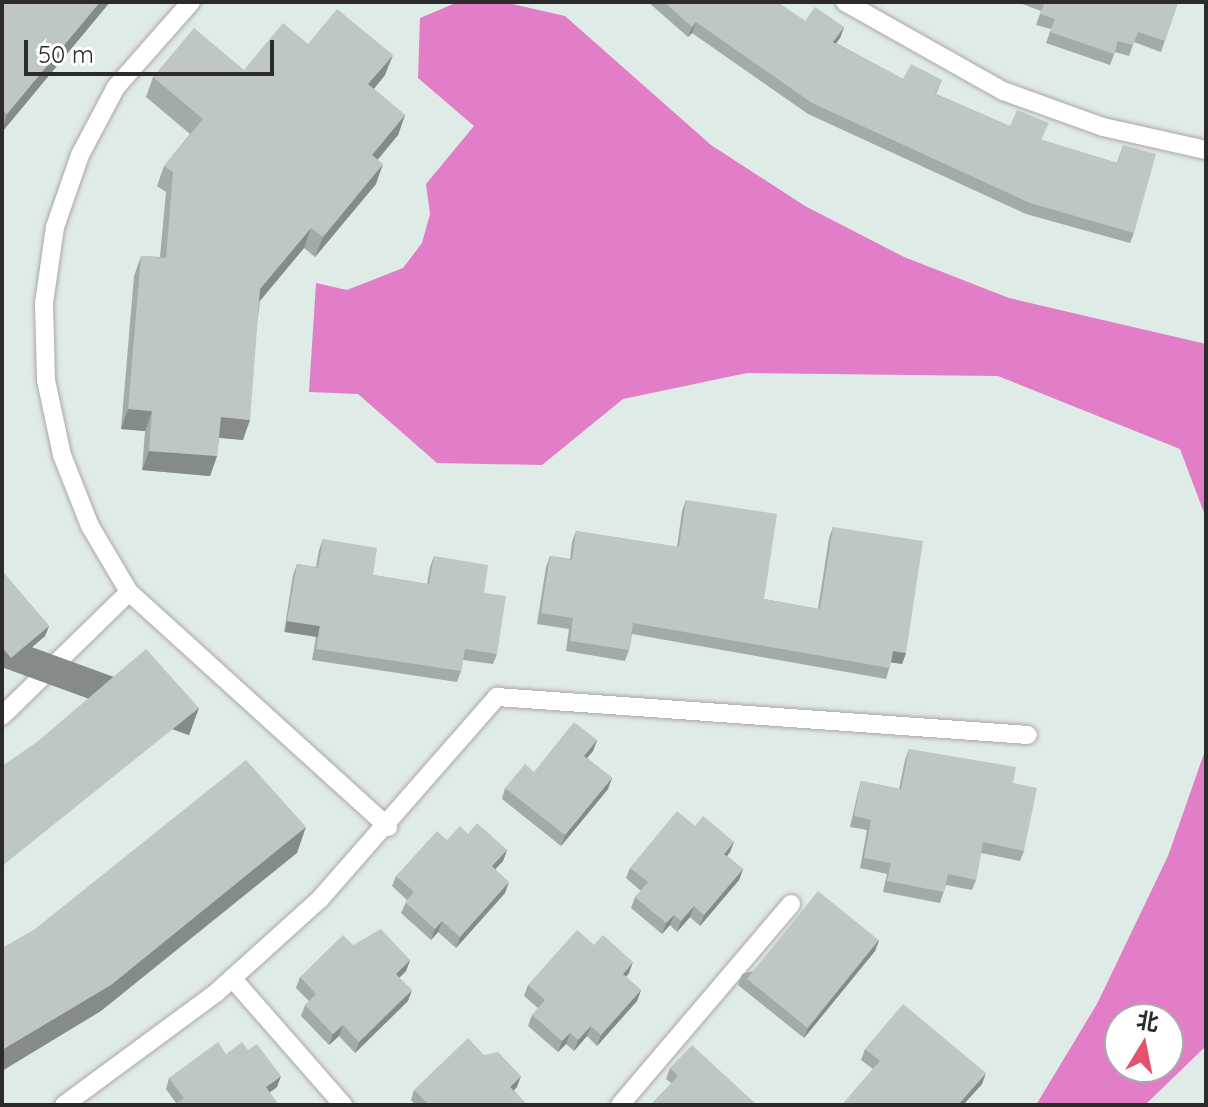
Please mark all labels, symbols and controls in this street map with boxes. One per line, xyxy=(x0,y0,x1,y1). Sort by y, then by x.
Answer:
scale bar xyxy=(28,24,278,74)
text: 50 m xyxy=(38,39,94,69)
north arrow xyxy=(1104,1003,1184,1083)
text: 北 xyxy=(1135,1006,1161,1037)

